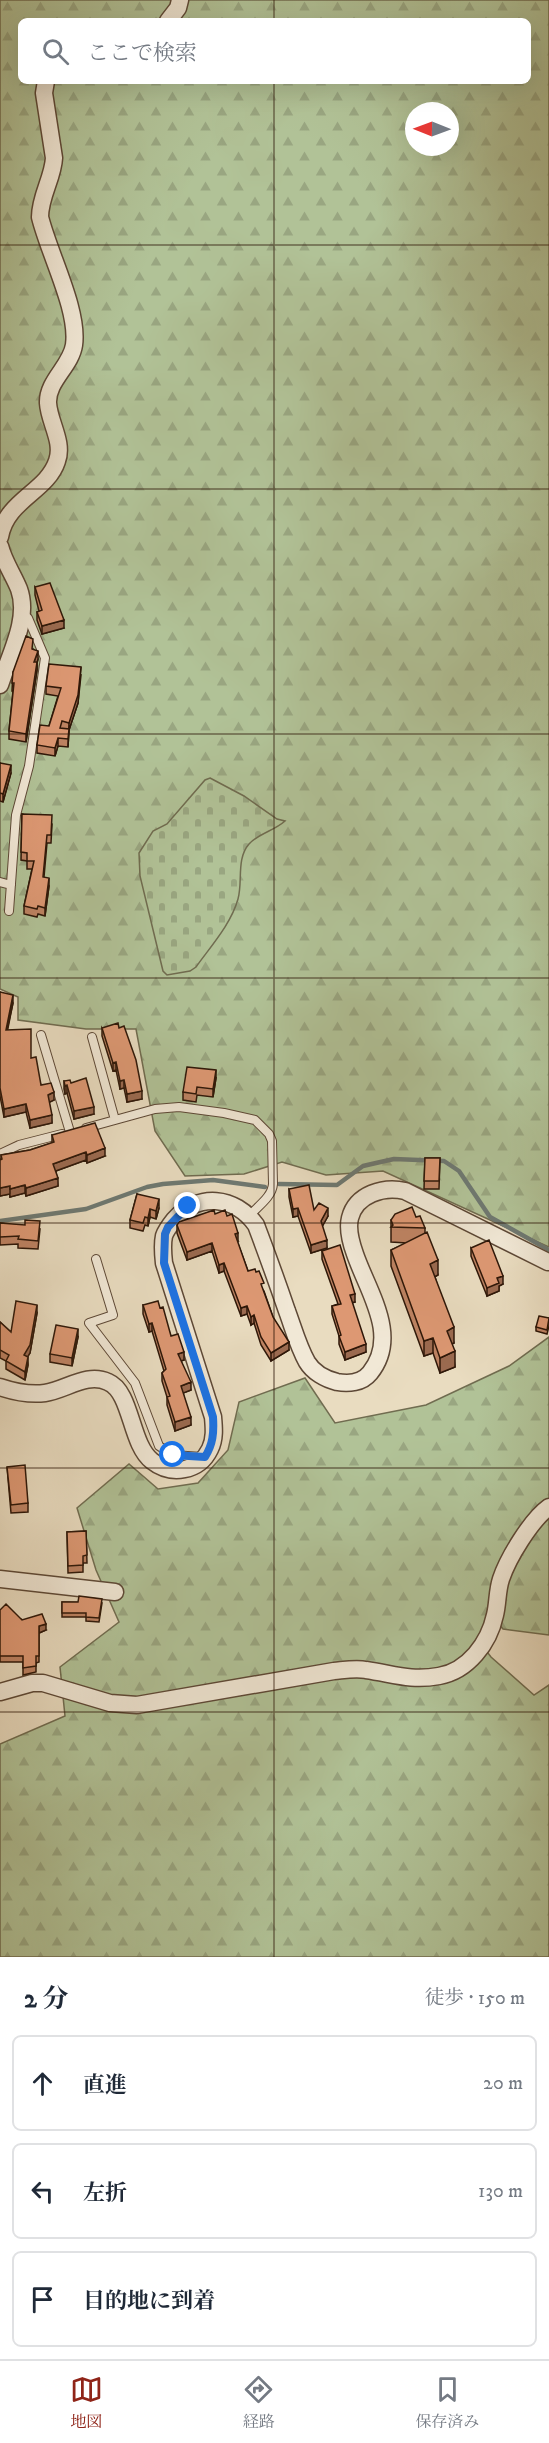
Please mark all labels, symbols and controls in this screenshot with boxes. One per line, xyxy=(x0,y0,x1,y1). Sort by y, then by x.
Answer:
search box xyxy=(18,18,531,84)
icon: search xyxy=(39,35,72,68)
text: ここで検索 xyxy=(87,40,197,67)
north arrow xyxy=(405,102,459,156)
route end xyxy=(174,1192,200,1218)
route start xyxy=(159,1441,185,1467)
text: 2 分 xyxy=(24,1983,68,2016)
text: 徒歩 · 150 m xyxy=(424,1986,525,2011)
icon: ahead xyxy=(26,2067,59,2100)
text: 20 m xyxy=(483,2071,523,2096)
text: 直進 xyxy=(83,2072,127,2099)
icon: left xyxy=(26,2175,59,2208)
text: 130 m xyxy=(478,2179,523,2204)
text: 左折 xyxy=(83,2180,127,2207)
icon: arrive xyxy=(26,2283,59,2316)
text: 目的地に到着 xyxy=(83,2288,215,2315)
tab: 地図 xyxy=(70,2373,103,2432)
tab: 経路 xyxy=(242,2373,275,2432)
tab: 保存済み xyxy=(415,2373,479,2432)

